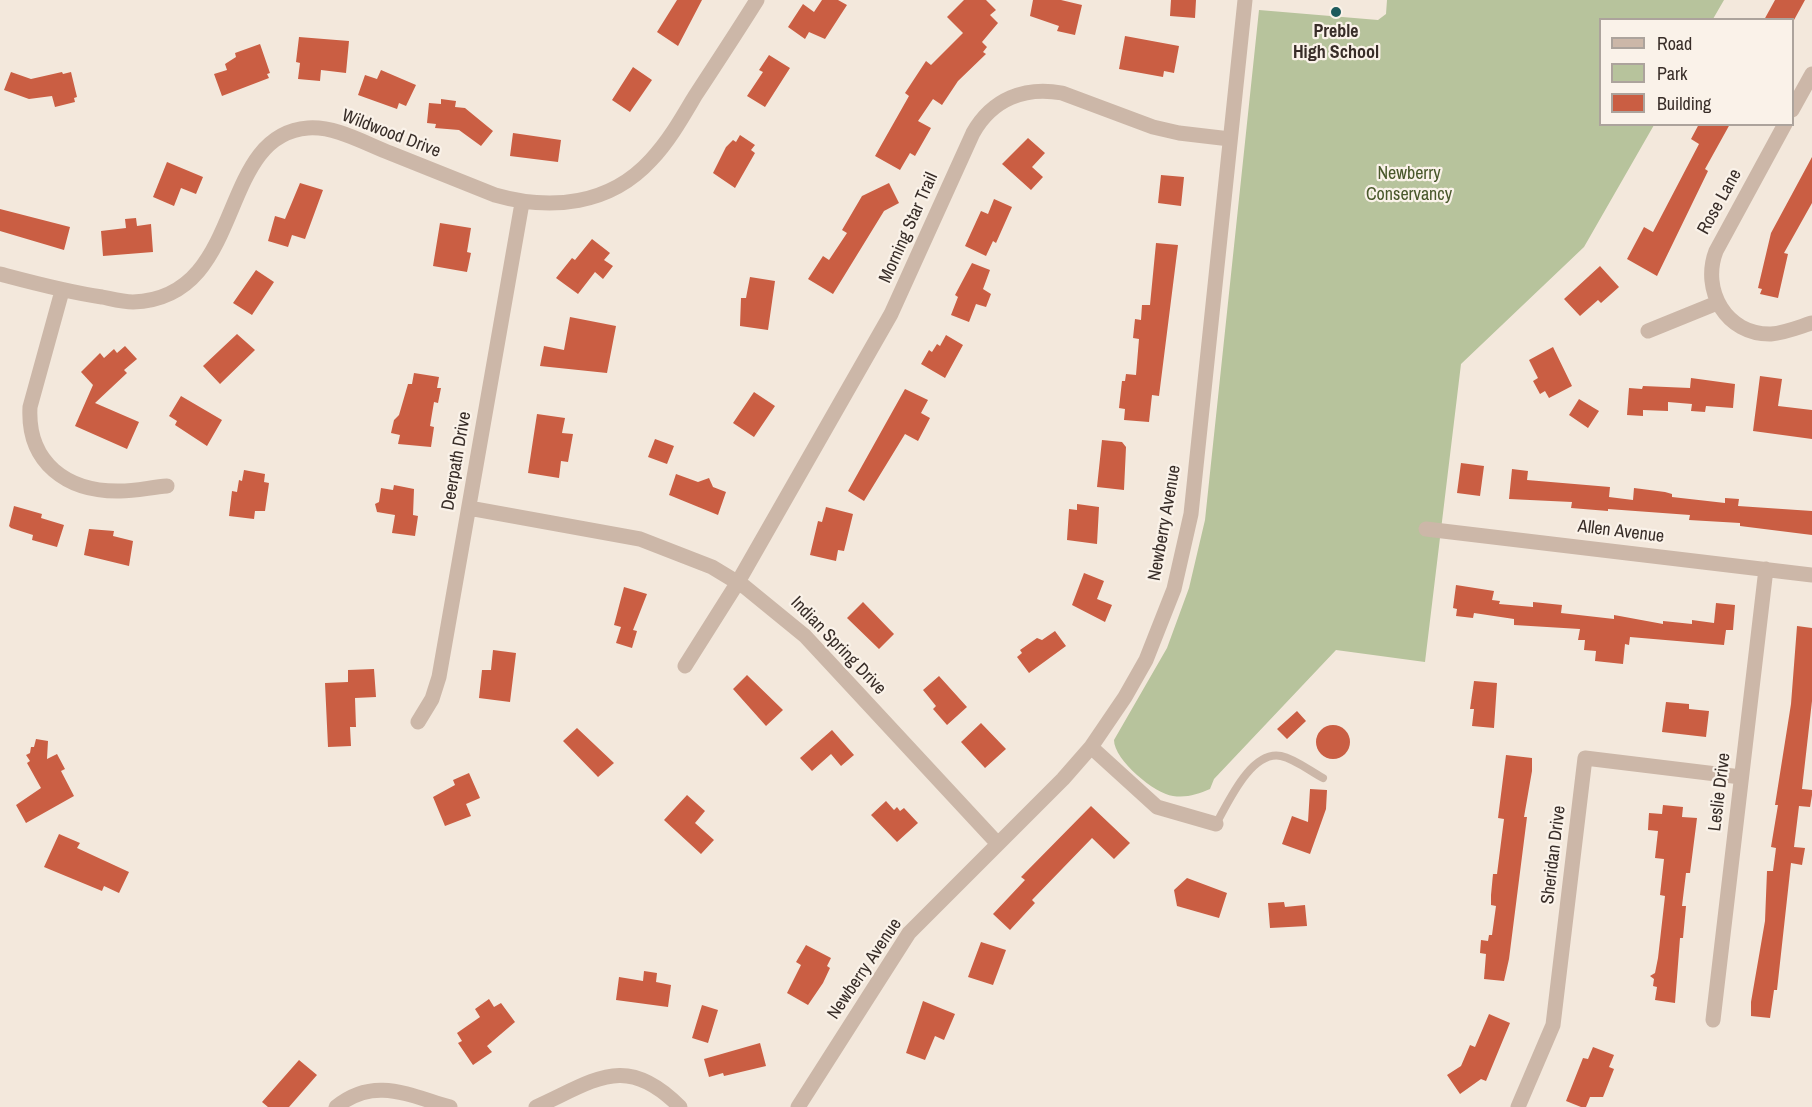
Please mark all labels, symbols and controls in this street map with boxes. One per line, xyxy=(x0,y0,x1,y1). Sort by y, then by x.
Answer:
marker: Preble High School xyxy=(1329,5,1343,19)
legend xyxy=(1599,18,1794,126)
place label: Preble High School xyxy=(1293,21,1379,63)
text: Road xyxy=(1657,31,1692,56)
text: Park xyxy=(1657,61,1687,86)
text: Building xyxy=(1657,91,1711,116)
street label: Wildwood Drive xyxy=(339,105,443,163)
park label: Newberry Conservancy xyxy=(1366,163,1452,206)
street label: Rose Lane xyxy=(1693,166,1747,238)
street label: Morning Star Trail xyxy=(875,170,943,286)
street label: Deerpath Drive xyxy=(438,410,476,512)
street label: Newberry Avenue xyxy=(1144,463,1186,583)
street label: Allen Avenue xyxy=(1577,516,1665,548)
street label: Indian Spring Drive xyxy=(786,592,890,700)
street label: Leslie Drive xyxy=(1704,752,1736,832)
street label: Sheridan Drive xyxy=(1537,804,1571,906)
street label: Newberry Avenue xyxy=(823,914,907,1024)

